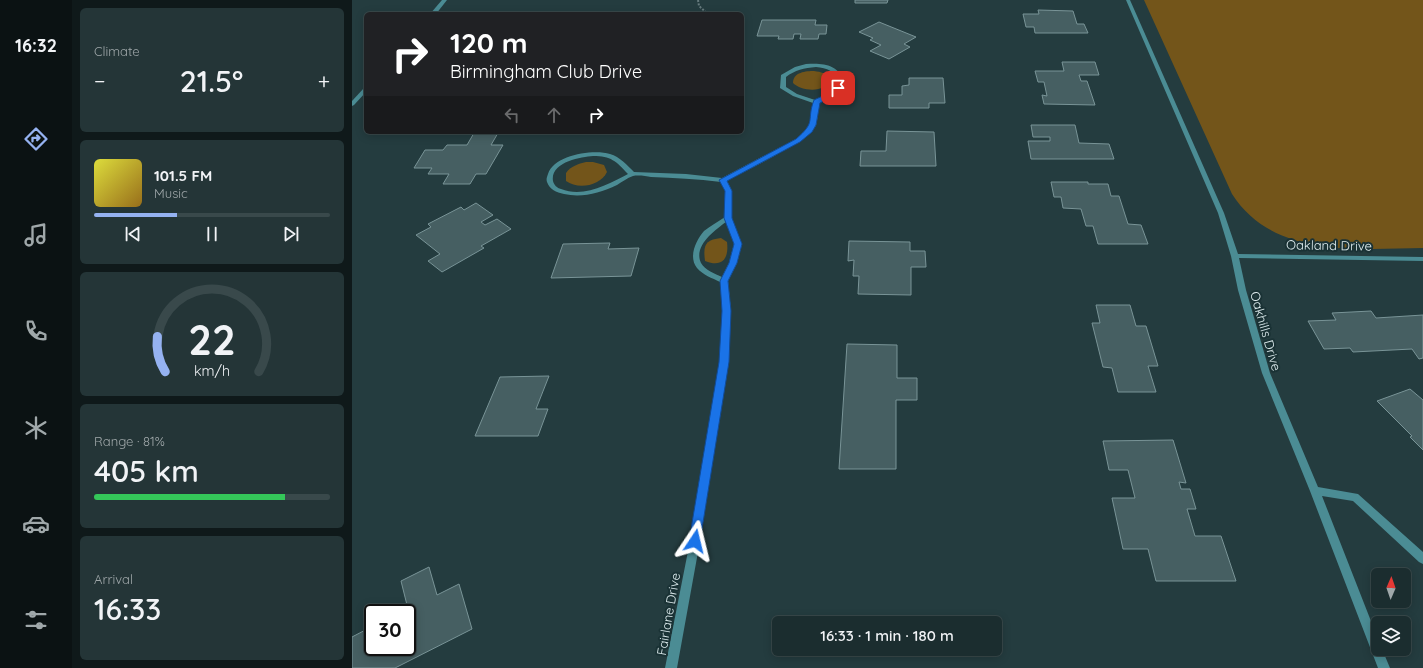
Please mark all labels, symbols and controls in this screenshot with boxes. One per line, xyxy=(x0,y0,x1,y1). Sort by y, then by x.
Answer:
text: 120 m xyxy=(450,25,528,60)
icon: right xyxy=(384,28,436,80)
text: 16:32 xyxy=(15,34,57,57)
text: Climate xyxy=(94,43,140,59)
text: Birmingham Club Drive xyxy=(450,60,642,83)
text: 21.5° xyxy=(180,62,243,100)
text: − xyxy=(94,67,105,95)
text: + xyxy=(318,67,330,95)
pin xyxy=(821,71,855,105)
icon: arrive xyxy=(827,77,849,99)
icon: left xyxy=(501,104,523,126)
icon: ahead xyxy=(543,104,565,126)
icon: right xyxy=(585,104,607,126)
icon: directions xyxy=(22,125,50,153)
text: 101.5 FM xyxy=(154,166,212,185)
text: Music xyxy=(154,185,188,201)
icon: music xyxy=(22,221,50,249)
icon: previous xyxy=(122,223,144,245)
icon: pause xyxy=(201,223,223,245)
icon: next xyxy=(280,223,302,245)
street label: Oakland Drive xyxy=(1286,236,1372,254)
street label: Oakhills Drive xyxy=(1247,289,1285,373)
text: 22 xyxy=(188,313,236,365)
icon: phone xyxy=(22,317,50,345)
text: km/h xyxy=(194,362,230,380)
icon: climate xyxy=(22,414,50,442)
text: Range · 81% xyxy=(94,433,165,449)
text: 405 km xyxy=(94,452,199,490)
icon: car xyxy=(22,510,50,538)
position arrow xyxy=(674,520,716,562)
north arrow xyxy=(1371,568,1411,608)
map controls xyxy=(1371,568,1411,656)
text: Arrival xyxy=(94,571,133,587)
street label: Fairlane Drive xyxy=(653,572,683,656)
text: 16:33 xyxy=(94,590,161,628)
speed limit sign: 30 xyxy=(364,604,416,656)
icon: filters xyxy=(22,606,50,634)
button: layers xyxy=(1371,616,1411,656)
text: 16:33 · 1 min · 180 m xyxy=(820,626,954,645)

